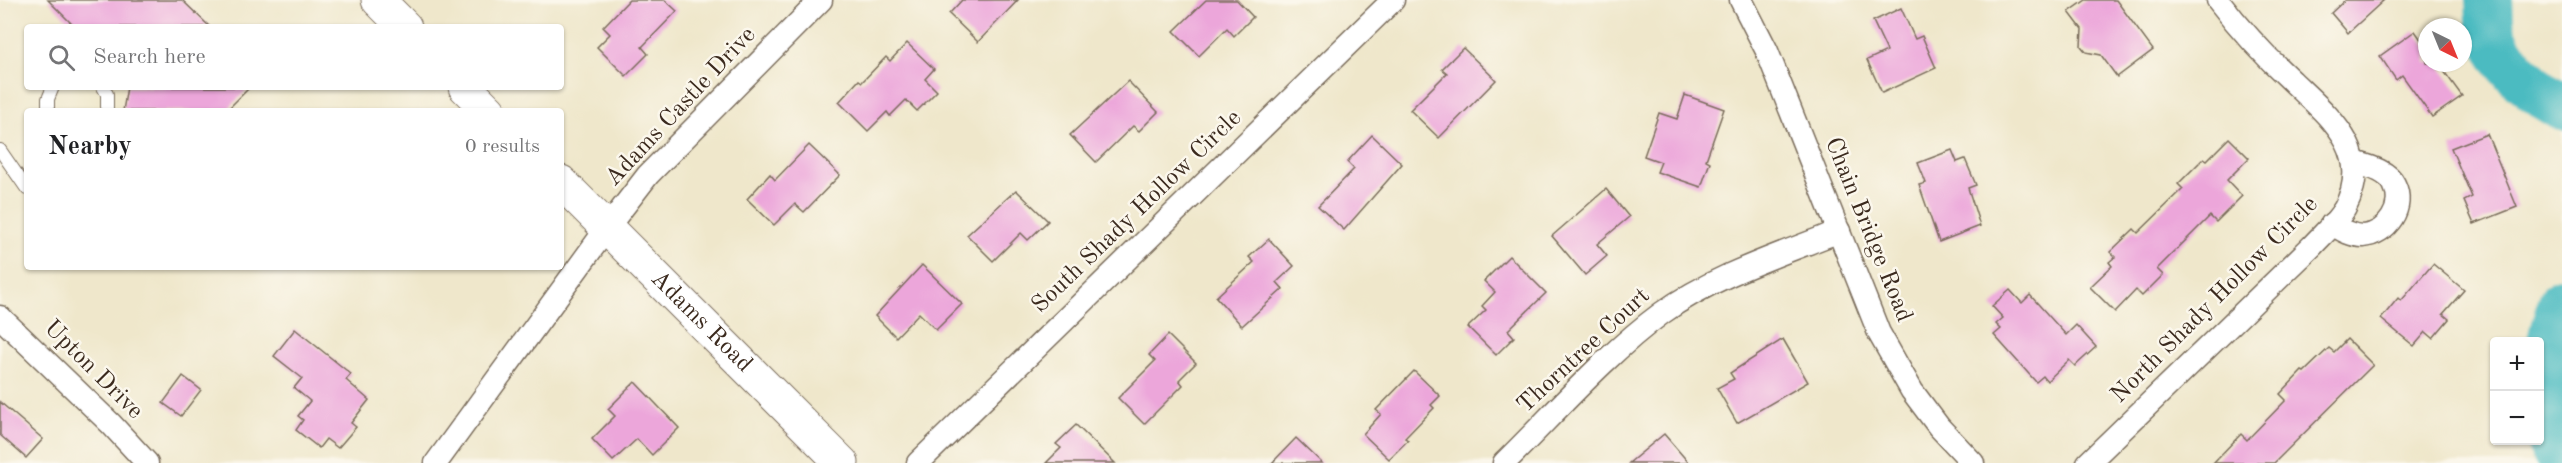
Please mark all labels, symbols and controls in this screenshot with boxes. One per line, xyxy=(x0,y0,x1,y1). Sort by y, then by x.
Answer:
north arrow xyxy=(2418,18,2472,72)
street label: Adams Castle Drive xyxy=(601,23,761,191)
search box xyxy=(24,24,564,90)
icon: search xyxy=(45,41,78,74)
text: Search here xyxy=(93,46,206,68)
street label: South Shady Hollow Circle xyxy=(1028,106,1246,318)
text: Nearby xyxy=(48,134,132,160)
street label: Chain Bridge Road xyxy=(1820,134,1916,326)
text: 0 results xyxy=(465,137,540,157)
street label: North Shady Hollow Circle xyxy=(2107,192,2323,408)
street label: Adams Road xyxy=(646,267,756,377)
street label: Thorntree Court xyxy=(1513,284,1655,418)
street label: Upton Drive xyxy=(39,316,147,424)
map controls xyxy=(2490,337,2544,445)
button: + xyxy=(2490,337,2544,391)
button: − xyxy=(2490,391,2544,445)

